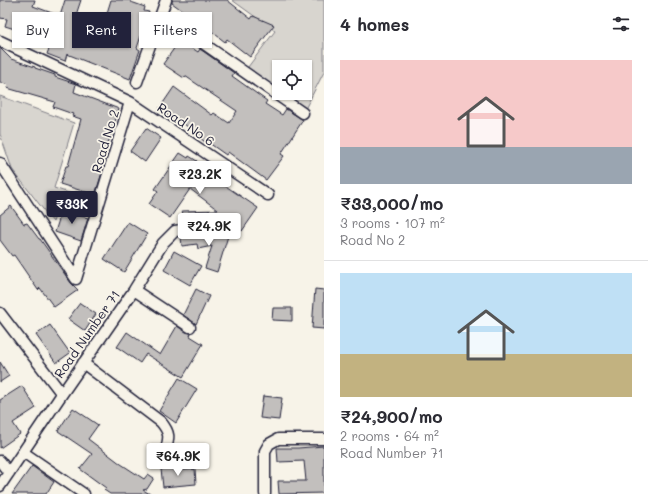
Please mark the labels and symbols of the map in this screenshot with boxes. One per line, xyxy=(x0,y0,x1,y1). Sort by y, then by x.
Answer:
street label: Road No 6 xyxy=(154,98,218,149)
street label: Road No 2 xyxy=(87,107,122,175)
pin: ₹23.2K xyxy=(167,161,233,195)
pin: ₹33K xyxy=(48,191,96,225)
pin: ₹24.9K xyxy=(176,213,242,247)
street label: Road Number 71 xyxy=(50,286,123,381)
pin: ₹64.9K xyxy=(145,443,211,477)

